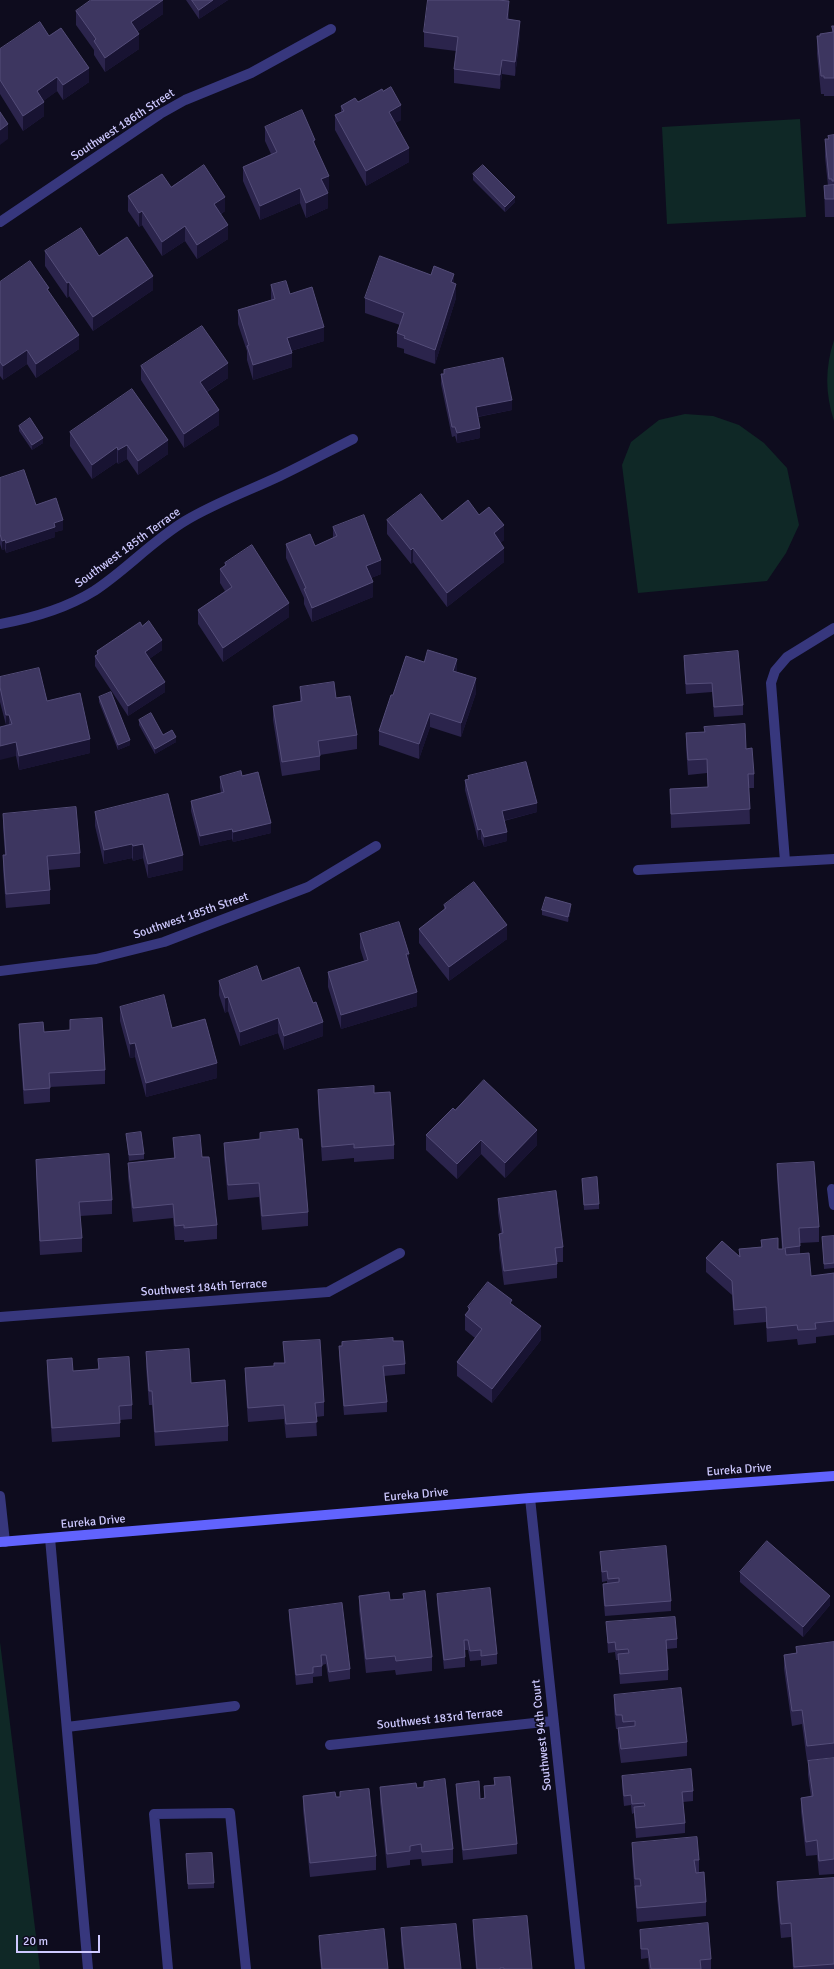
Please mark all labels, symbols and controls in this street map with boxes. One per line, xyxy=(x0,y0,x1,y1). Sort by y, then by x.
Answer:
street label: Southwest 186th Street xyxy=(68,86,178,164)
street label: Southwest 185th Terrace xyxy=(73,505,183,591)
street label: Southwest 185th Street xyxy=(132,890,250,942)
street label: Southwest 184th Terrace xyxy=(140,1276,268,1300)
street label: Eureka Drive xyxy=(706,1461,772,1479)
street label: Eureka Drive xyxy=(383,1485,449,1505)
street label: Eureka Drive xyxy=(60,1512,126,1532)
street label: Southwest 94th Court xyxy=(529,1679,555,1791)
street label: Southwest 183rd Terrace xyxy=(376,1705,504,1733)
scale bar xyxy=(18,1927,102,1953)
text: 20 m xyxy=(23,1934,48,1949)

